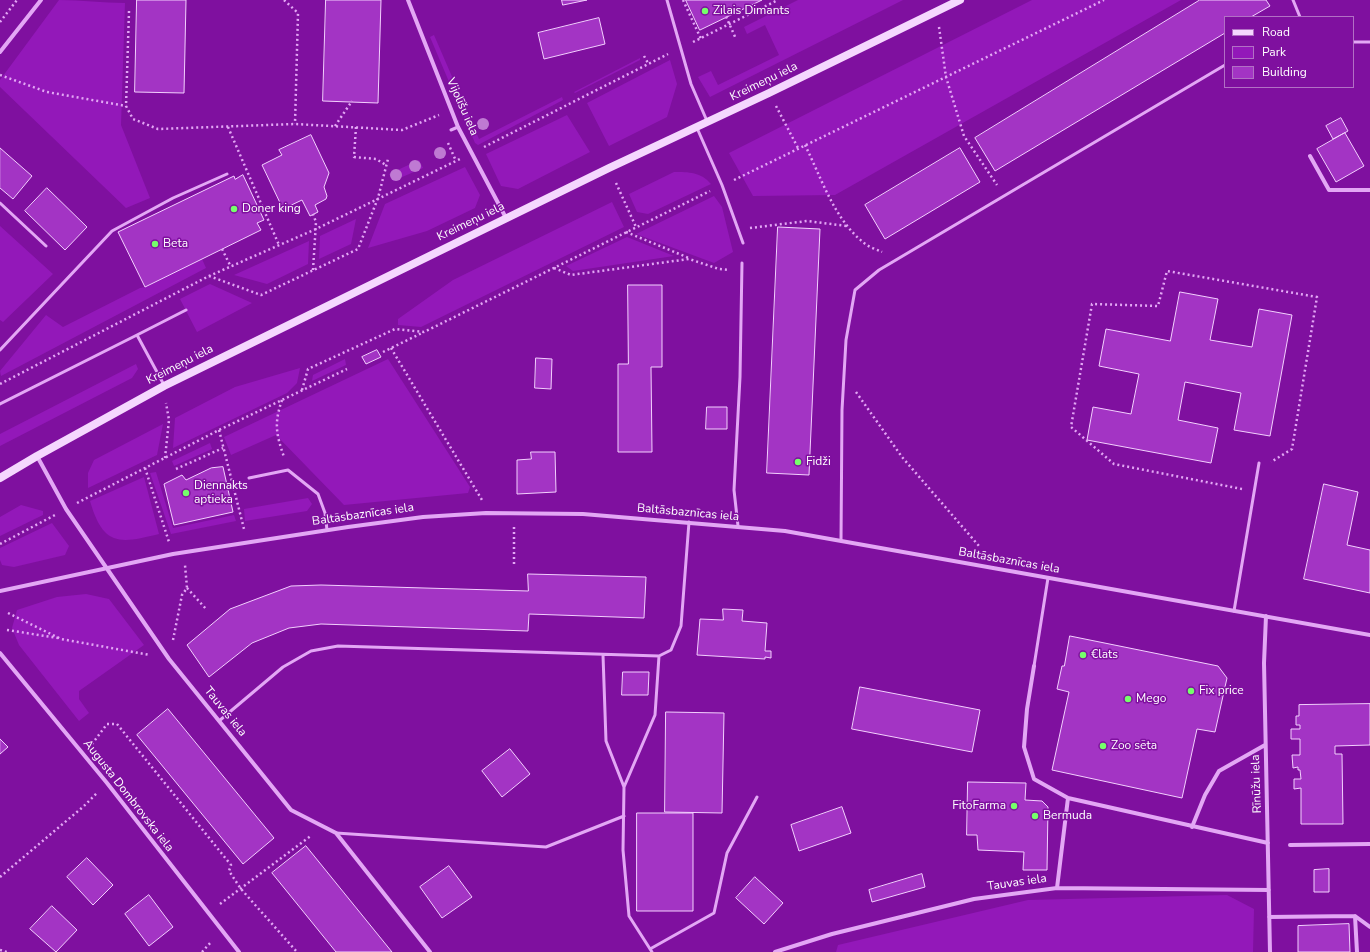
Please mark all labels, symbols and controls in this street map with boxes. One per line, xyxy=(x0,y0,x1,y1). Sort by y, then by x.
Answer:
place label: Zilais Dimants xyxy=(713,4,790,18)
marker: Zilais Dimants xyxy=(700,6,710,16)
legend xyxy=(1224,16,1354,88)
text: Road xyxy=(1262,24,1290,40)
text: Park xyxy=(1262,44,1286,60)
street label: Kreimeņu iela xyxy=(728,59,800,105)
text: Building xyxy=(1262,64,1307,80)
street label: Vijolīšu iela xyxy=(443,76,481,138)
street label: Kreimeņu iela xyxy=(435,199,507,245)
place label: Doner king xyxy=(242,202,301,216)
marker: Doner king xyxy=(229,204,239,214)
place label: Beta xyxy=(163,237,188,251)
marker: Beta xyxy=(150,239,160,249)
street label: Kreimeņu iela xyxy=(144,342,216,388)
place label: Fidži xyxy=(806,455,831,469)
marker: Fidži xyxy=(793,457,803,467)
place label: Diennakts aptieka xyxy=(194,479,248,507)
marker: Diennakts aptieka xyxy=(181,488,191,498)
street label: Baltāsbaznīcas iela xyxy=(311,501,415,529)
street label: Baltāsbaznīcas iela xyxy=(636,501,740,525)
street label: Baltāsbaznīcas iela xyxy=(957,545,1061,577)
place label: €lats xyxy=(1091,648,1118,662)
marker: €lats xyxy=(1078,650,1088,660)
street label: Tauvas iela xyxy=(201,684,249,740)
place label: Fix price xyxy=(1199,684,1244,698)
marker: Fix price xyxy=(1186,686,1196,696)
place label: Mego xyxy=(1136,692,1166,706)
marker: Mego xyxy=(1123,694,1133,704)
street label: Augusta Dombrovska iela xyxy=(80,737,176,855)
place label: Zoo sēta xyxy=(1111,739,1157,753)
marker: Zoo sēta xyxy=(1098,741,1108,751)
street label: Rīnūžu iela xyxy=(1249,754,1265,814)
place label: FitoFarma xyxy=(952,799,1006,813)
marker: FitoFarma xyxy=(1009,801,1019,811)
place label: Bermuda xyxy=(1043,809,1092,823)
marker: Bermuda xyxy=(1030,811,1040,821)
street label: Tauvas iela xyxy=(986,872,1048,894)

